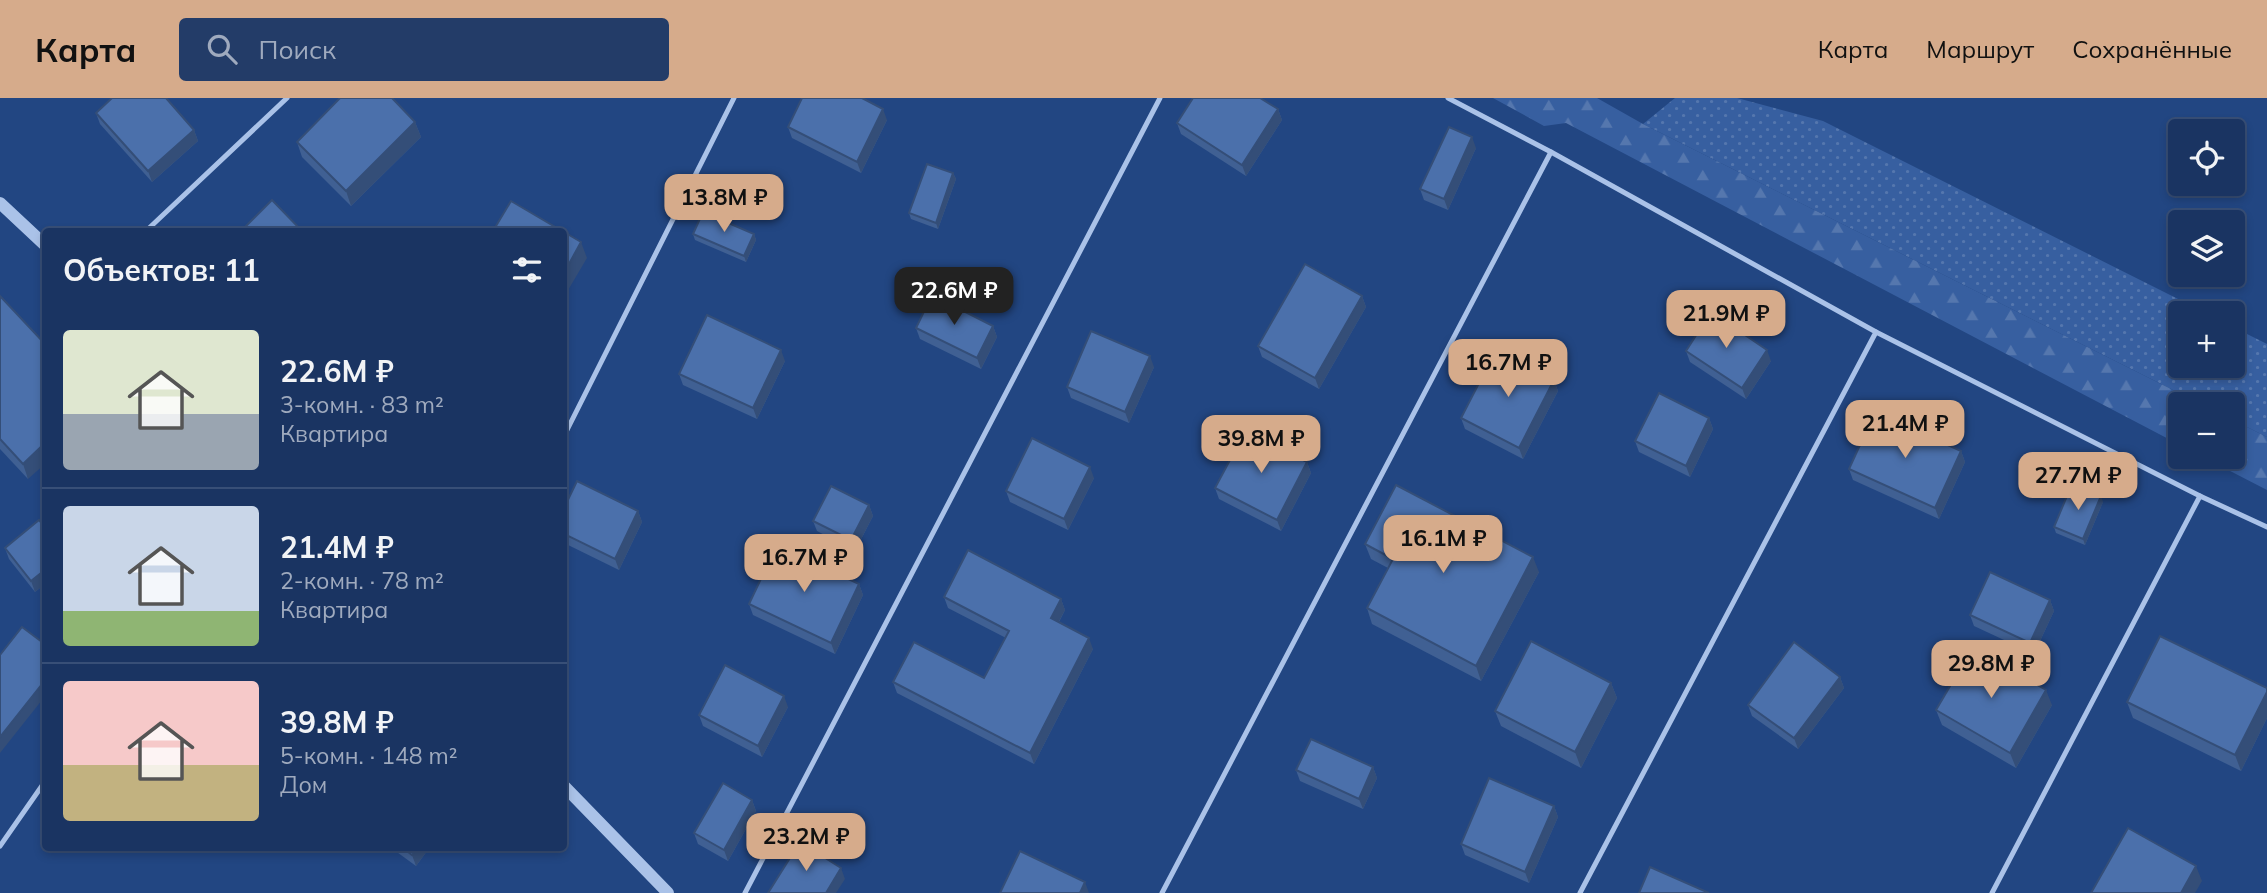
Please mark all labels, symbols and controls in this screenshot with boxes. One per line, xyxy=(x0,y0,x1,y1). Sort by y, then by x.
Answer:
search box xyxy=(179,18,669,81)
text: Карта xyxy=(35,29,137,70)
icon: search xyxy=(203,30,241,68)
text: Поиск xyxy=(259,33,336,66)
text: Карта xyxy=(1818,34,1888,64)
text: Маршрут xyxy=(1926,34,2034,64)
text: Сохранённые xyxy=(2072,34,2232,64)
map controls xyxy=(2168,119,2245,469)
button: locate xyxy=(2168,119,2245,196)
pin: 13.8M ₽ xyxy=(659,174,789,234)
text: 13.8M ₽ xyxy=(680,182,768,211)
button: layers xyxy=(2168,210,2245,287)
text: Объектов: 11 xyxy=(63,251,260,289)
icon: filters xyxy=(508,251,546,289)
pin: 22.6M ₽ xyxy=(889,268,1019,327)
text: 22.6M ₽ xyxy=(910,275,998,304)
pin: 21.9M ₽ xyxy=(1661,290,1791,350)
text: 21.9M ₽ xyxy=(1682,298,1770,327)
button: + xyxy=(2168,301,2245,378)
pin: 16.7M ₽ xyxy=(1443,340,1573,399)
text: 16.7M ₽ xyxy=(1464,347,1552,376)
text: 22.6M ₽ xyxy=(280,352,394,390)
icon: home xyxy=(119,358,203,442)
text: 3-комн. · 83 m² xyxy=(280,390,444,419)
button: − xyxy=(2168,392,2245,469)
pin: 21.4M ₽ xyxy=(1840,400,1970,460)
text: 21.4M ₽ xyxy=(1861,408,1949,437)
pin: 39.8M ₽ xyxy=(1196,416,1326,475)
text: Квартира xyxy=(280,419,388,448)
text: 39.8M ₽ xyxy=(1217,423,1305,452)
pin: 27.7M ₽ xyxy=(2013,452,2143,512)
text: 27.7M ₽ xyxy=(2034,460,2122,489)
pin: 16.1M ₽ xyxy=(1378,516,1508,575)
text: 16.1M ₽ xyxy=(1399,523,1487,552)
text: 21.4M ₽ xyxy=(280,528,394,566)
icon: home xyxy=(119,534,203,618)
pin: 16.7M ₽ xyxy=(739,534,869,594)
text: 16.7M ₽ xyxy=(760,542,848,571)
text: 2-комн. · 78 m² xyxy=(280,566,444,595)
text: Квартира xyxy=(280,595,388,624)
pin: 29.8M ₽ xyxy=(1926,640,2056,700)
text: 29.8M ₽ xyxy=(1947,648,2035,677)
text: 39.8M ₽ xyxy=(280,703,394,741)
icon: home xyxy=(119,709,203,793)
text: 5-комн. · 148 m² xyxy=(280,741,458,770)
text: Дом xyxy=(280,770,327,799)
pin: 23.2M ₽ xyxy=(741,814,871,873)
text: 23.2M ₽ xyxy=(762,821,850,850)

